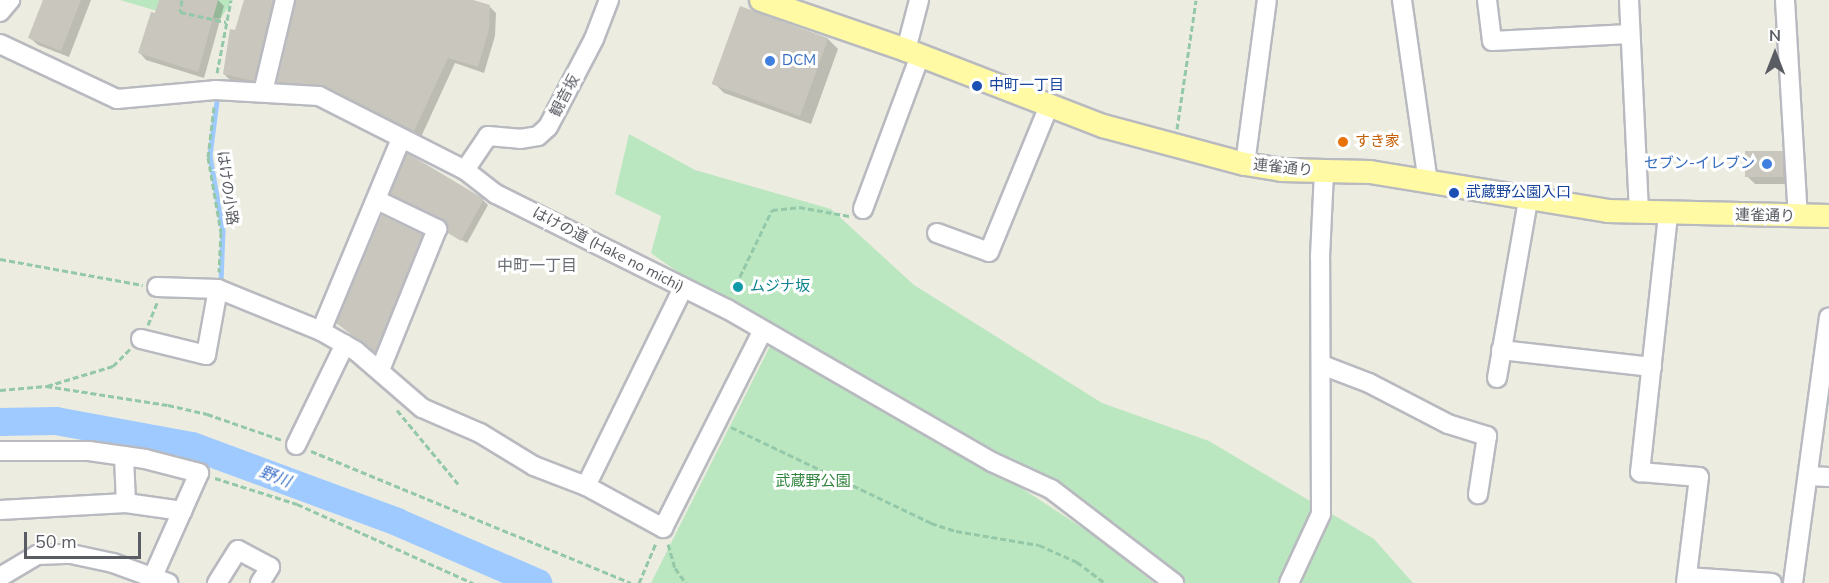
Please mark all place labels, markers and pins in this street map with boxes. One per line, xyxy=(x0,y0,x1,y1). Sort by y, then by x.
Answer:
place label: DCM xyxy=(782,52,816,70)
marker: DCM xyxy=(763,54,777,68)
place label: 中町一丁目 xyxy=(989,77,1064,95)
marker: 中町一丁目 xyxy=(970,79,984,93)
place label: すき家 xyxy=(1355,133,1400,151)
marker: すき家 xyxy=(1336,135,1350,149)
place label: セブン-イレブン xyxy=(1644,155,1755,173)
marker: セブン-イレブン xyxy=(1760,157,1774,171)
place label: 武蔵野公園入口 xyxy=(1466,184,1571,202)
marker: 武蔵野公園入口 xyxy=(1447,186,1461,200)
place label: ムジナ坂 xyxy=(750,278,810,296)
marker: ムジナ坂 xyxy=(731,280,745,294)

